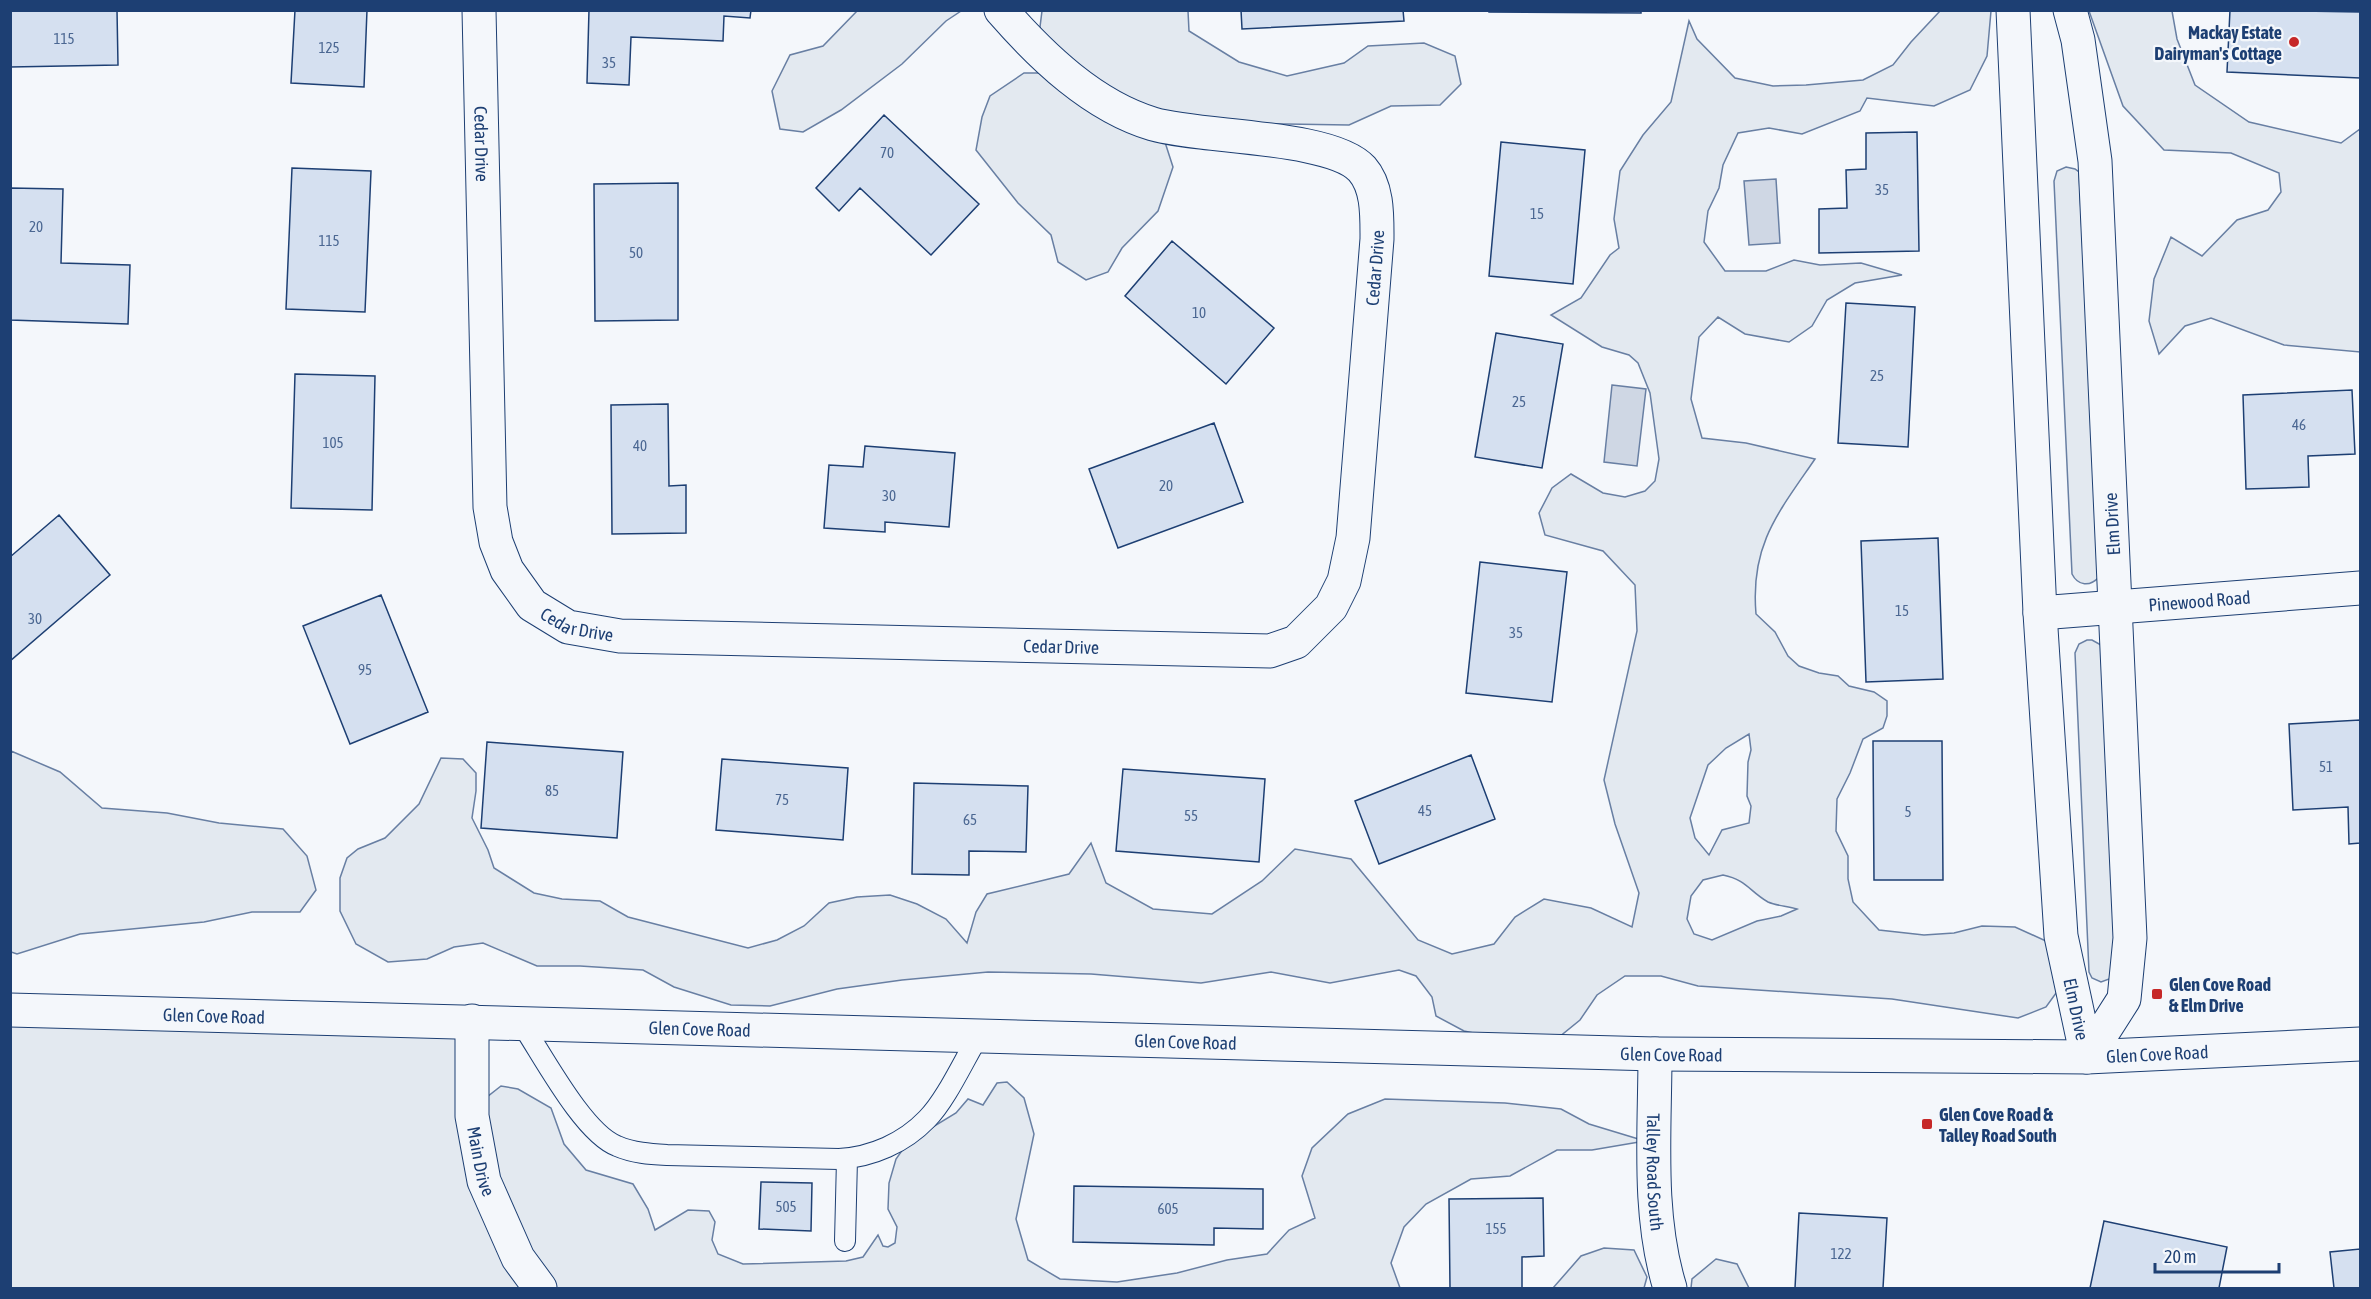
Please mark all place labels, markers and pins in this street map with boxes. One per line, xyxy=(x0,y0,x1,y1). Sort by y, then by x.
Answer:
place label: Mackay Estate Dairyman's Cottage xyxy=(2154,22,2282,64)
marker: Mackay Estate Dairyman's Cottage xyxy=(2287,35,2301,49)
place label: Glen Cove Road & Elm Drive xyxy=(2169,974,2271,1016)
marker: Glen Cove Road & Elm Drive xyxy=(2150,987,2164,1001)
place label: Glen Cove Road & Talley Road South xyxy=(1939,1104,2057,1146)
marker: Glen Cove Road & Talley Road South xyxy=(1920,1117,1934,1131)

